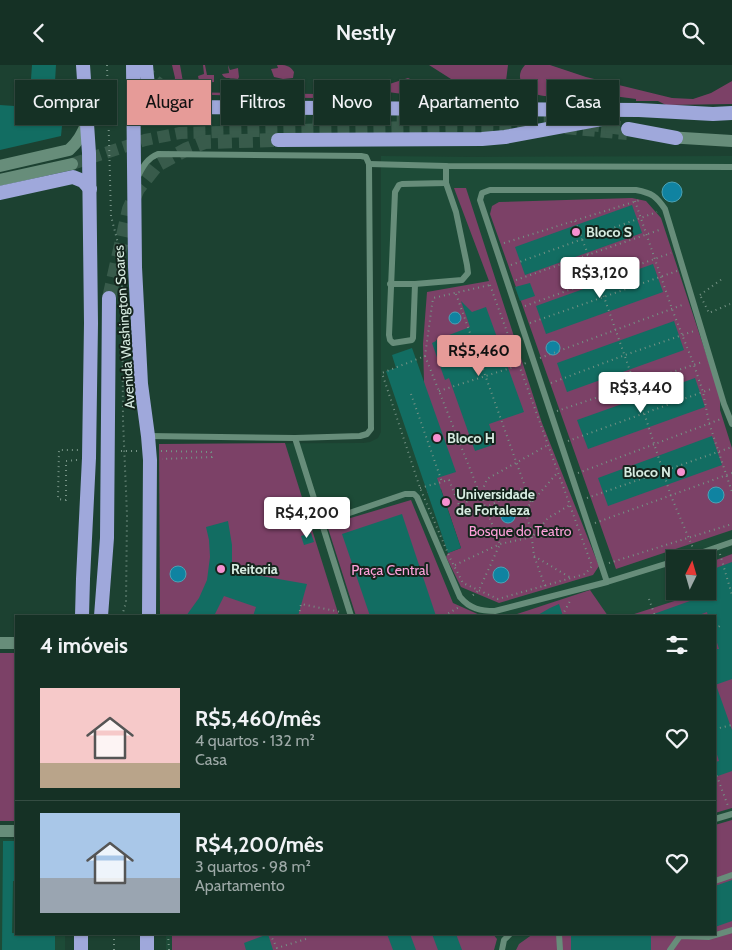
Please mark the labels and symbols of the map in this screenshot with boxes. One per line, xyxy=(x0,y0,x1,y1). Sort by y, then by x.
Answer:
place label: Bloco S xyxy=(586,223,632,241)
marker: Bloco S xyxy=(570,226,582,238)
street label: Avenida Washington Soares xyxy=(109,244,139,410)
pin: R$3,120 xyxy=(554,257,646,299)
pin: R$5,460 xyxy=(433,335,525,377)
pin: R$3,440 xyxy=(595,371,687,414)
place label: Bloco H xyxy=(447,429,495,447)
marker: Bloco H xyxy=(431,432,443,444)
place label: Bloco N xyxy=(623,463,671,481)
marker: Bloco N xyxy=(675,466,687,478)
place label: Universidade de Fortaleza xyxy=(456,485,535,519)
marker: Universidade de Fortaleza xyxy=(440,496,452,508)
pin: R$4,200 xyxy=(261,497,353,539)
park label: Bosque do Teatro xyxy=(469,522,572,540)
north arrow xyxy=(666,550,716,600)
place label: Reitoria xyxy=(231,560,278,578)
park label: Praça Central xyxy=(351,561,429,579)
marker: Reitoria xyxy=(215,563,227,575)

